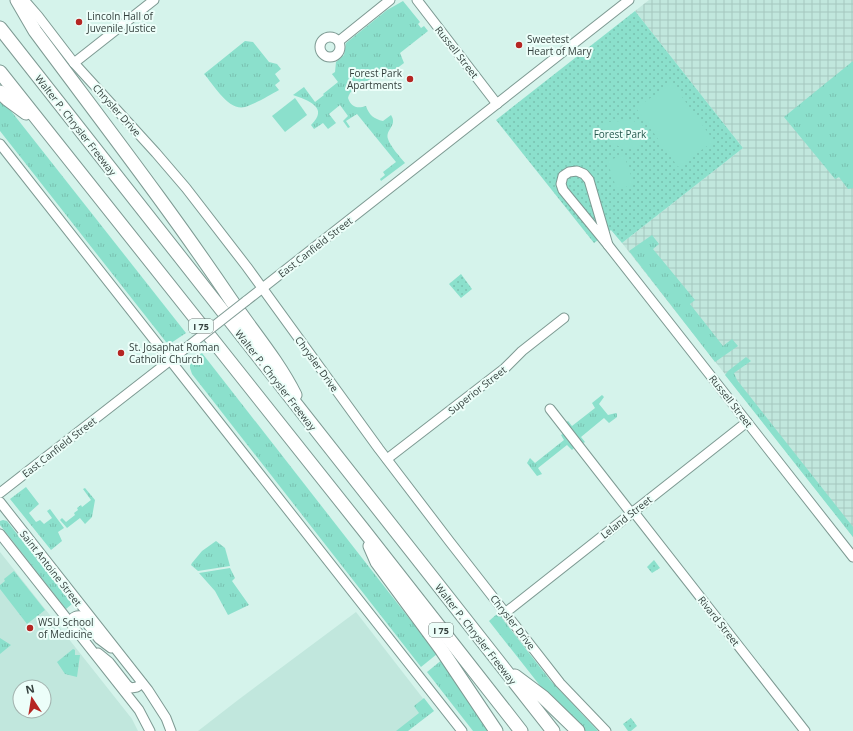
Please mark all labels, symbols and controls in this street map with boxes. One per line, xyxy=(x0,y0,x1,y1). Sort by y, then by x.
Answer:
place label: Lincoln Hall of Juvenile Justice xyxy=(86,9,156,35)
marker: Lincoln Hall of Juvenile Justice xyxy=(74,17,84,27)
street label: Russell Street xyxy=(432,23,482,81)
place label: Sweetest Heart of Mary xyxy=(527,32,592,58)
marker: Sweetest Heart of Mary xyxy=(514,40,524,50)
place label: Forest Park Apartments xyxy=(347,66,403,92)
street label: Walter P. Chrysler Freeway xyxy=(32,72,120,179)
marker: Forest Park Apartments xyxy=(405,74,415,84)
street label: Chrysler Drive xyxy=(90,81,144,139)
park label: Forest Park xyxy=(594,127,647,141)
street label: East Canfield Street xyxy=(275,213,355,280)
road number: I 75 xyxy=(189,319,213,333)
street label: Walter P. Chrysler Freeway xyxy=(232,327,320,434)
street label: Chrysler Drive xyxy=(292,333,342,395)
place label: St. Josaphat Roman Catholic Church xyxy=(129,340,219,366)
marker: St. Josaphat Roman Catholic Church xyxy=(116,348,126,358)
street label: Superior Street xyxy=(445,362,509,417)
street label: Russell Street xyxy=(706,372,756,430)
street label: East Canfield Street xyxy=(19,413,99,480)
street label: Leland Street xyxy=(597,492,655,542)
street label: Saint Antoine Street xyxy=(17,527,85,609)
street label: Walter P. Chrysler Freeway xyxy=(432,581,520,688)
street label: Chrysler Drive xyxy=(487,592,539,652)
street label: Rivard Street xyxy=(695,593,743,649)
place label: WSU School of Medicine xyxy=(38,615,94,641)
marker: WSU School of Medicine xyxy=(25,623,35,633)
road number: I 75 xyxy=(429,623,453,637)
north arrow xyxy=(12,679,52,719)
text: N xyxy=(24,680,36,697)

